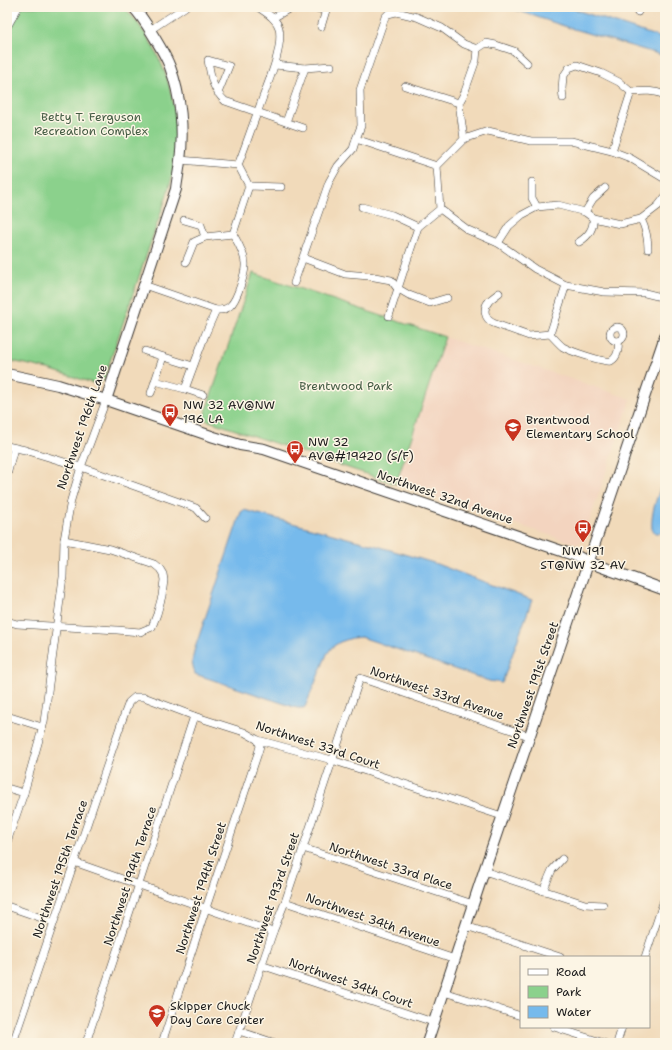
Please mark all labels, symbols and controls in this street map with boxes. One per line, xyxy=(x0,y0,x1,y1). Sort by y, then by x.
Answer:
park label: Betty T. Ferguson Recreation Complex xyxy=(34,109,148,139)
street label: Northwest 196th Lane xyxy=(53,362,111,492)
park label: Brentwood Park xyxy=(299,378,393,394)
place label: NW 32 AV@NW 196 LA xyxy=(183,397,275,427)
bus stop icon: NW 32 AV@NW 196 LA xyxy=(160,402,180,427)
place label: Brentwood Elementary School xyxy=(526,412,634,442)
school or university icon: Brentwood Elementary School xyxy=(503,417,523,442)
place label: NW 32 AV@#19420 (S/F) xyxy=(308,434,414,464)
bus stop icon: NW 32 AV@#19420 (S/F) xyxy=(285,439,305,464)
street label: Northwest 32nd Avenue xyxy=(375,466,515,528)
bus stop icon: NW 191 ST@NW 32 AV xyxy=(573,518,593,543)
place label: NW 191 ST@NW 32 AV xyxy=(540,543,626,573)
street label: Northwest 191st Street xyxy=(504,619,562,751)
street label: Northwest 33rd Avenue xyxy=(368,663,506,724)
street label: Northwest 33rd Court xyxy=(254,717,382,773)
street label: Northwest 195th Terrace xyxy=(29,798,91,940)
street label: Northwest 194th Terrace xyxy=(100,804,160,948)
street label: Northwest 194th Street xyxy=(172,820,230,956)
street label: Northwest 193rd Street xyxy=(243,830,303,966)
street label: Northwest 33rd Place xyxy=(327,838,455,894)
street label: Northwest 34th Avenue xyxy=(304,889,442,951)
street label: Northwest 34th Court xyxy=(287,954,415,1012)
legend xyxy=(520,956,650,1028)
text: Road xyxy=(556,964,587,980)
text: Park xyxy=(556,984,582,1000)
place label: Skipper Chuck Day Care Center xyxy=(170,998,265,1028)
school or university icon: Skipper Chuck Day Care Center xyxy=(147,1003,167,1028)
text: Water xyxy=(556,1004,592,1020)

